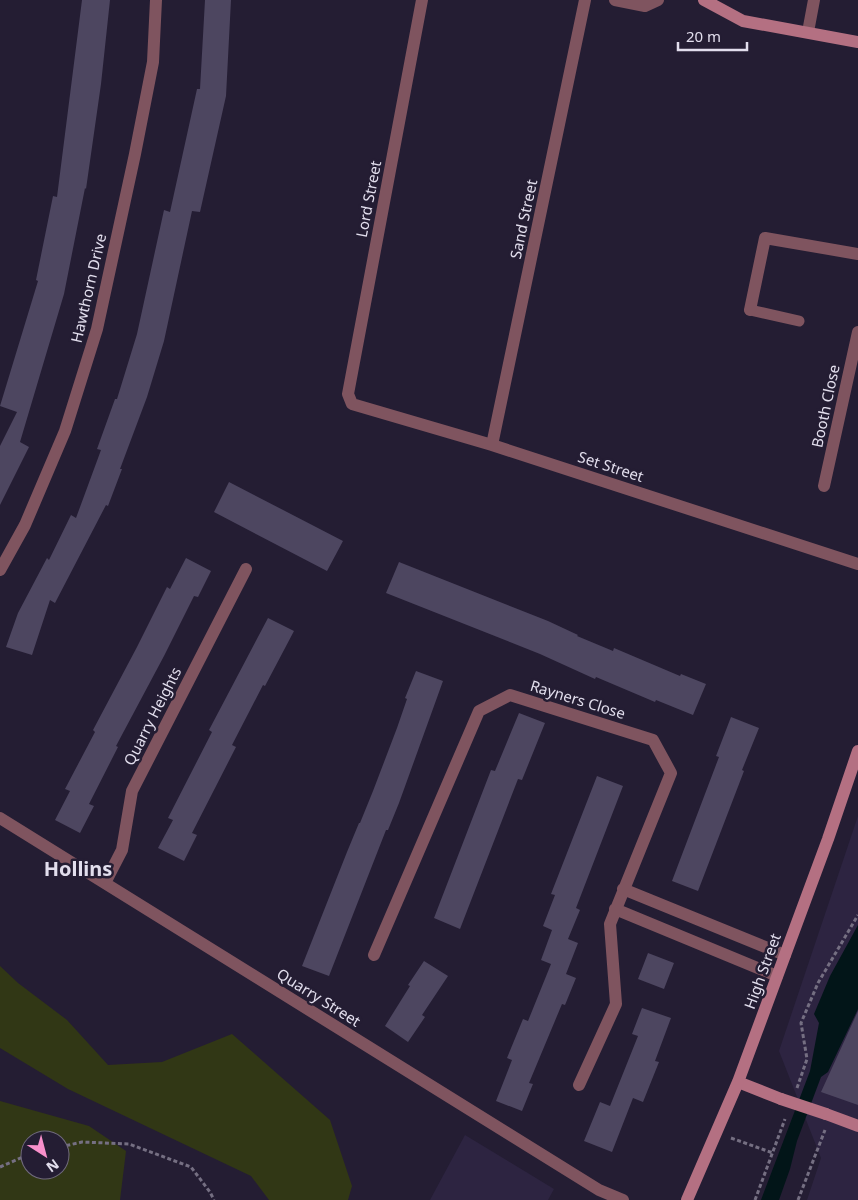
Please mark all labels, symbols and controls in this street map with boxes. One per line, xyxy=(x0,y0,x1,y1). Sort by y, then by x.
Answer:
scale bar xyxy=(678,20,747,52)
text: 20 m xyxy=(686,26,721,46)
street label: Lord Street xyxy=(351,158,385,239)
street label: Sand Street xyxy=(505,177,541,261)
street label: Hawthorn Drive xyxy=(66,231,110,345)
street label: Booth Close xyxy=(806,363,844,449)
street label: Set Street xyxy=(576,446,647,486)
street label: Quarry Heights xyxy=(119,663,185,769)
street label: Rayners Close xyxy=(528,675,628,723)
district label: Hollins xyxy=(44,855,112,882)
street label: High Street xyxy=(739,930,785,1012)
street label: Quarry Street xyxy=(273,963,365,1031)
north arrow xyxy=(20,1130,70,1180)
text: N xyxy=(43,1155,63,1177)

